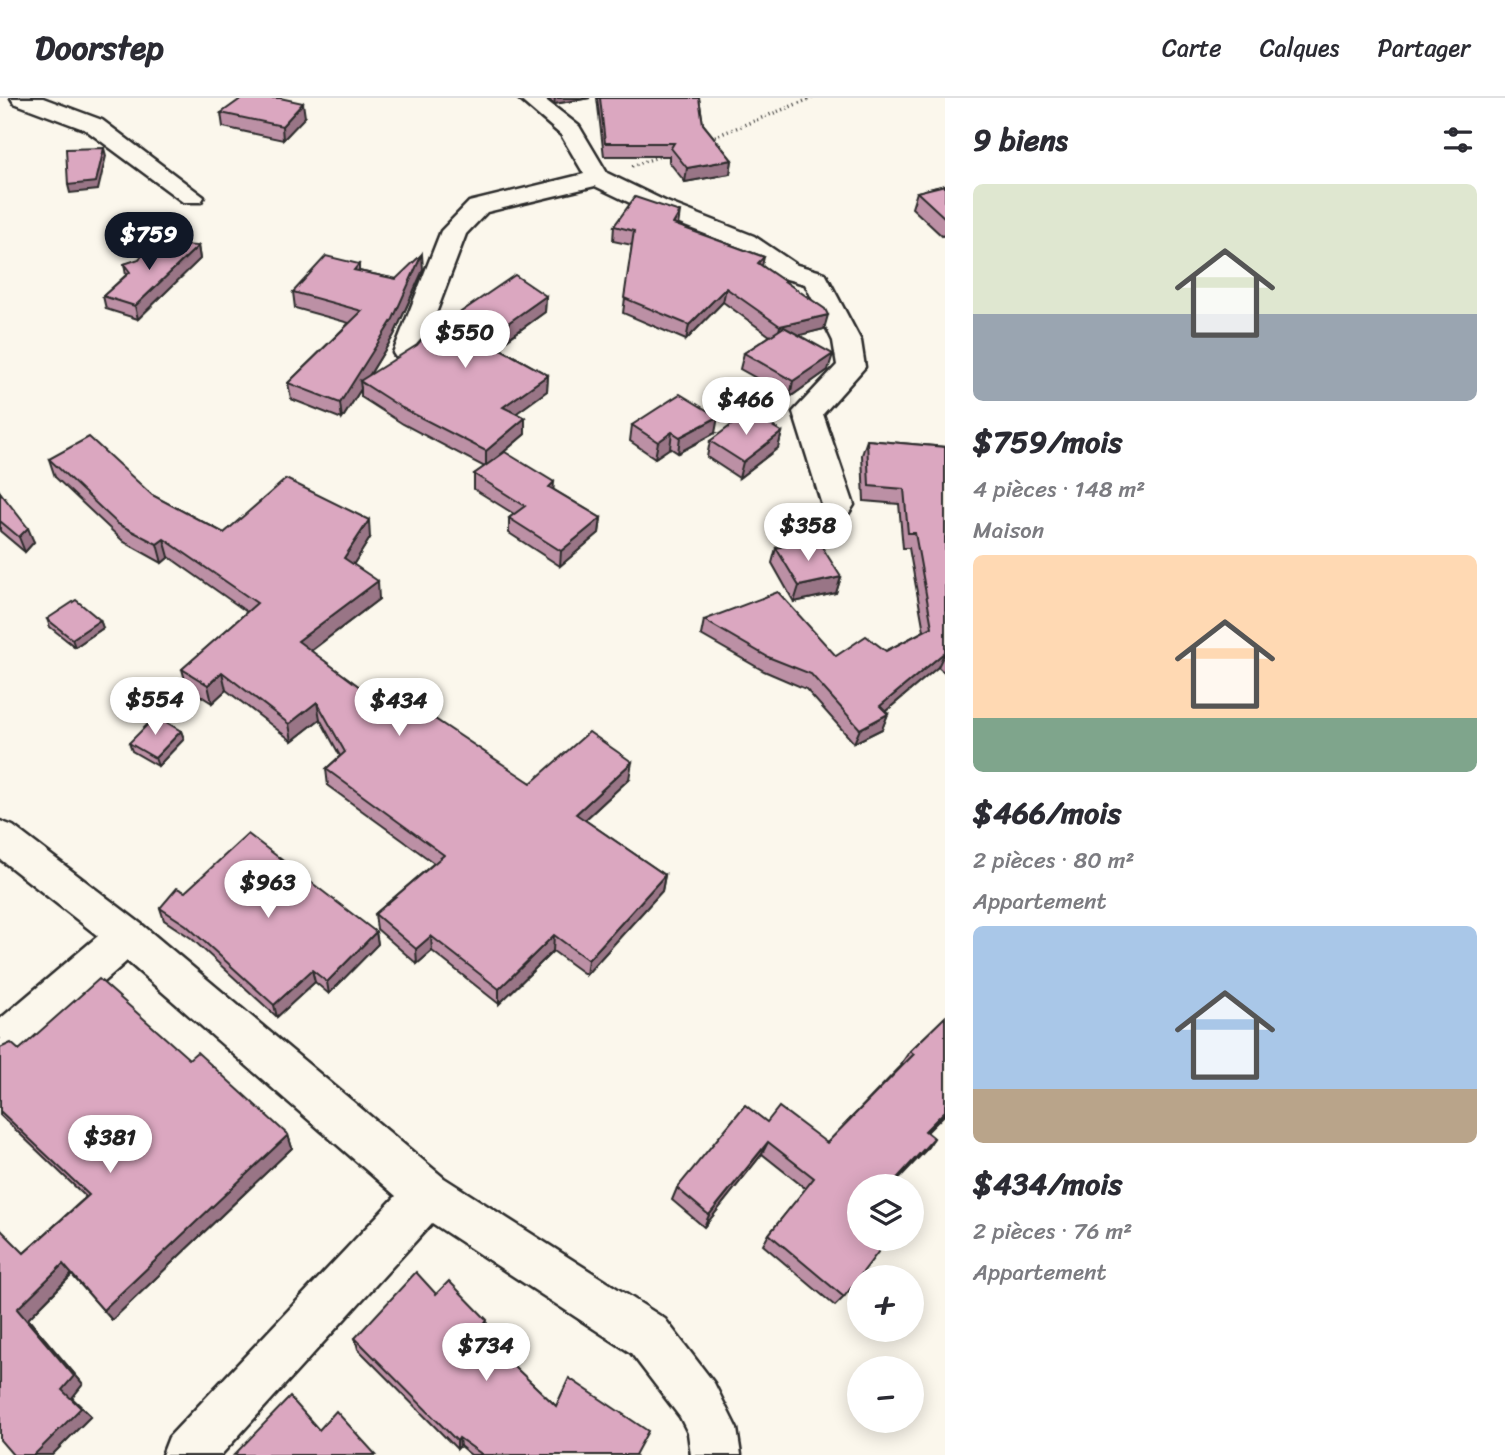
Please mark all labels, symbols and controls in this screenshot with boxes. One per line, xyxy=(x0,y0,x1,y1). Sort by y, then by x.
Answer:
text: Doorstep xyxy=(35,19,164,77)
text: Carte xyxy=(1162,27,1222,69)
text: Calques xyxy=(1260,27,1339,69)
text: Partager xyxy=(1377,27,1470,69)
text: 9 biens xyxy=(973,113,1068,167)
icon: filters xyxy=(1439,121,1477,159)
pin: $759 xyxy=(108,212,190,272)
text: $759 xyxy=(121,214,177,255)
icon: home xyxy=(1162,230,1288,356)
pin: $550 xyxy=(424,310,506,370)
text: $550 xyxy=(436,312,494,353)
pin: $466 xyxy=(705,378,787,437)
text: $466 xyxy=(718,379,774,420)
text: $759/mois xyxy=(973,415,1122,469)
text: 4 pièces · 148 m² xyxy=(973,469,1145,510)
pin: $358 xyxy=(767,504,849,563)
text: $358 xyxy=(780,505,836,546)
text: Maison xyxy=(973,510,1044,551)
icon: home xyxy=(1162,601,1288,727)
pin: $554 xyxy=(114,678,196,737)
pin: $434 xyxy=(358,678,440,738)
text: $554 xyxy=(126,679,184,720)
text: $434 xyxy=(371,680,427,721)
text: $466/mois xyxy=(973,786,1121,840)
text: 2 pièces · 80 m² xyxy=(973,840,1135,881)
pin: $963 xyxy=(227,860,309,920)
text: $963 xyxy=(240,862,296,903)
text: Appartement xyxy=(973,881,1107,922)
icon: home xyxy=(1162,972,1288,1098)
pin: $381 xyxy=(69,1116,151,1175)
text: $381 xyxy=(84,1117,136,1158)
text: $434/mois xyxy=(973,1157,1122,1211)
map controls xyxy=(847,1174,924,1433)
button: layers xyxy=(847,1174,924,1251)
text: 2 pièces · 76 m² xyxy=(973,1211,1132,1252)
text: Appartement xyxy=(973,1252,1107,1293)
button: + xyxy=(847,1265,924,1342)
pin: $734 xyxy=(445,1324,527,1383)
text: $734 xyxy=(458,1325,514,1366)
button: − xyxy=(847,1356,924,1433)

